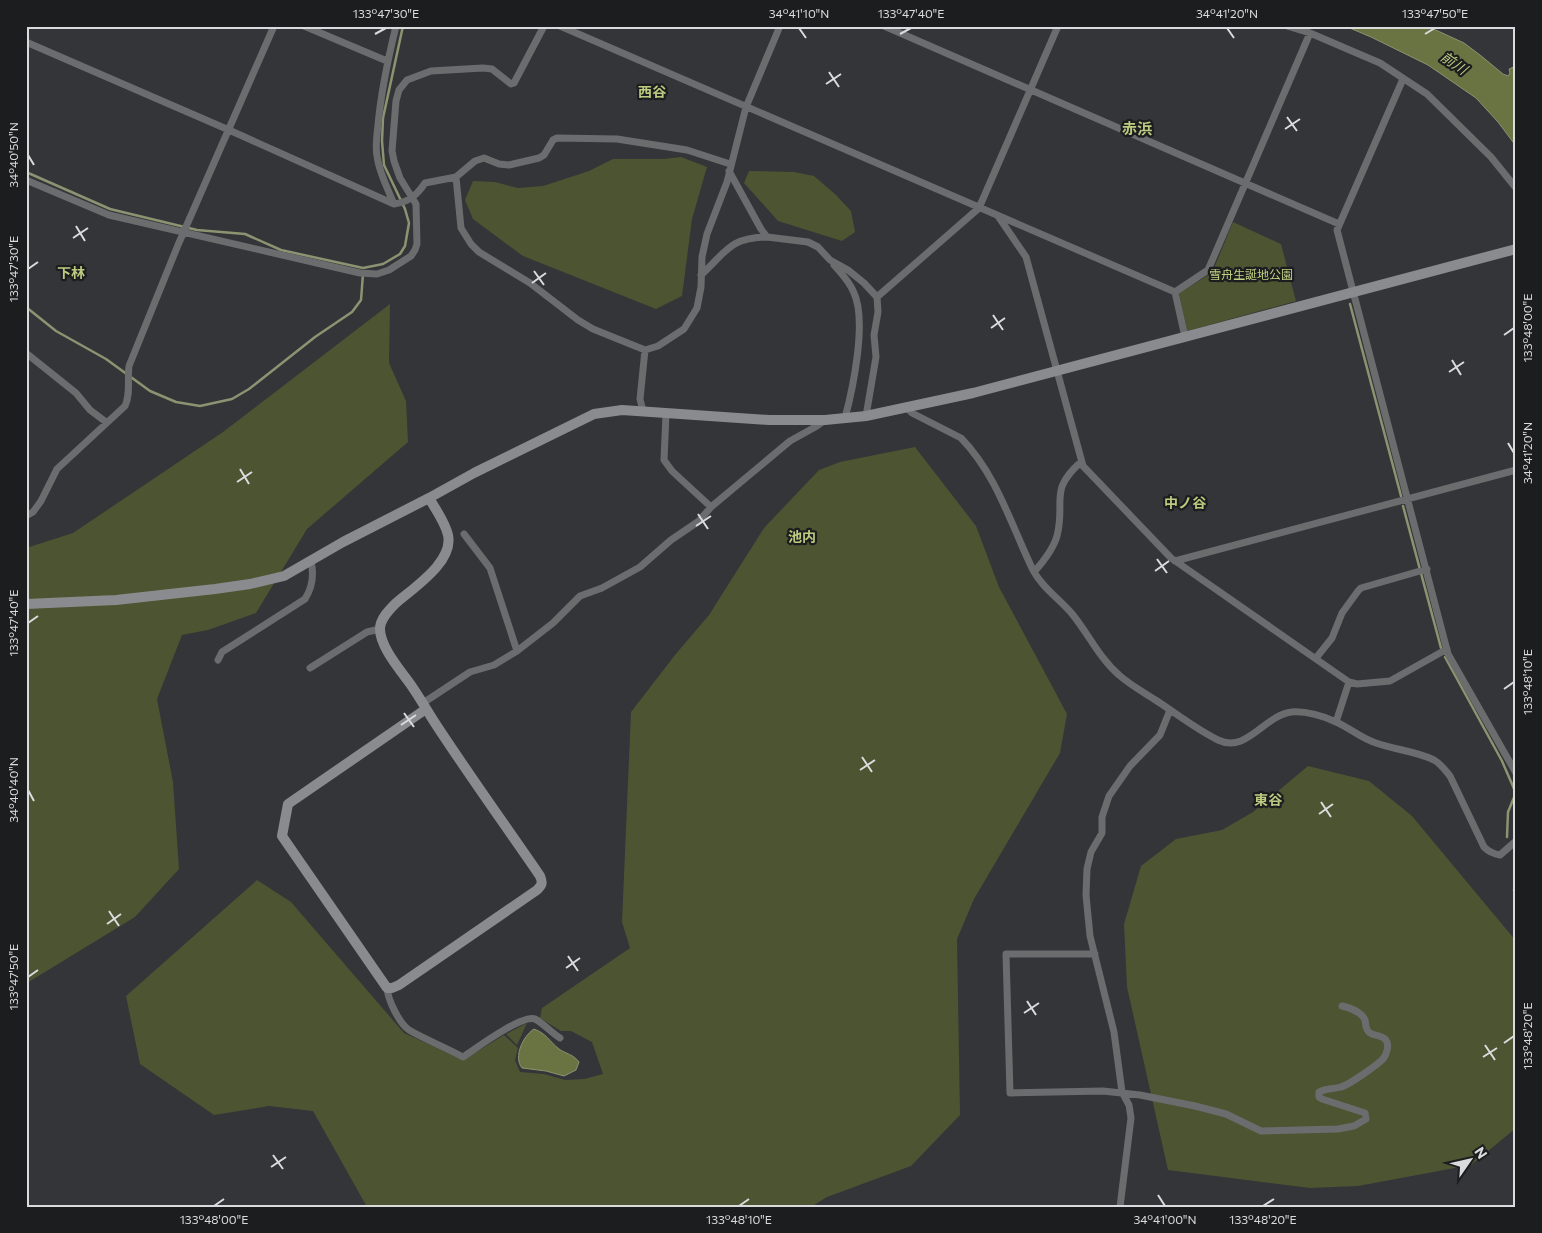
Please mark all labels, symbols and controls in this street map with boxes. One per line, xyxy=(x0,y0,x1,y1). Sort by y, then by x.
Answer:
text: 133°47'30"E xyxy=(353,6,419,20)
text: 34°41'10"N xyxy=(769,6,829,20)
text: 133°47'40"E xyxy=(878,6,944,20)
text: 34°41'20"N xyxy=(1196,6,1258,20)
text: 133°47'50"E xyxy=(1402,6,1468,20)
water label: 前川 xyxy=(1438,48,1472,79)
district label: 西谷 xyxy=(638,83,667,100)
district label: 赤浜 xyxy=(1122,119,1153,137)
text: 34°40'50"N xyxy=(6,122,20,188)
text: 133°47'30"E xyxy=(6,236,20,302)
district label: 下林 xyxy=(57,264,85,281)
park label: 雪舟生誕地公園 xyxy=(1209,267,1293,281)
text: 133°48'00"E xyxy=(1520,294,1534,362)
text: 34°41'20"N xyxy=(1520,422,1534,484)
district label: 中ノ谷 xyxy=(1164,494,1207,511)
district label: 池内 xyxy=(788,528,816,545)
text: 133°47'40"E xyxy=(6,590,20,656)
text: 133°48'10"E xyxy=(1520,649,1534,715)
text: 34°40'40"N xyxy=(6,757,20,823)
district label: 東谷 xyxy=(1254,791,1283,808)
text: 133°47'50"E xyxy=(6,944,20,1010)
text: 133°48'20"E xyxy=(1520,1002,1534,1070)
north arrow xyxy=(1444,1136,1494,1186)
text: N xyxy=(1471,1143,1491,1162)
text: 133°48'00"E xyxy=(180,1212,248,1226)
text: 133°48'10"E xyxy=(706,1212,772,1226)
text: 34°41'00"N xyxy=(1133,1212,1197,1226)
text: 133°48'20"E xyxy=(1229,1212,1297,1226)

